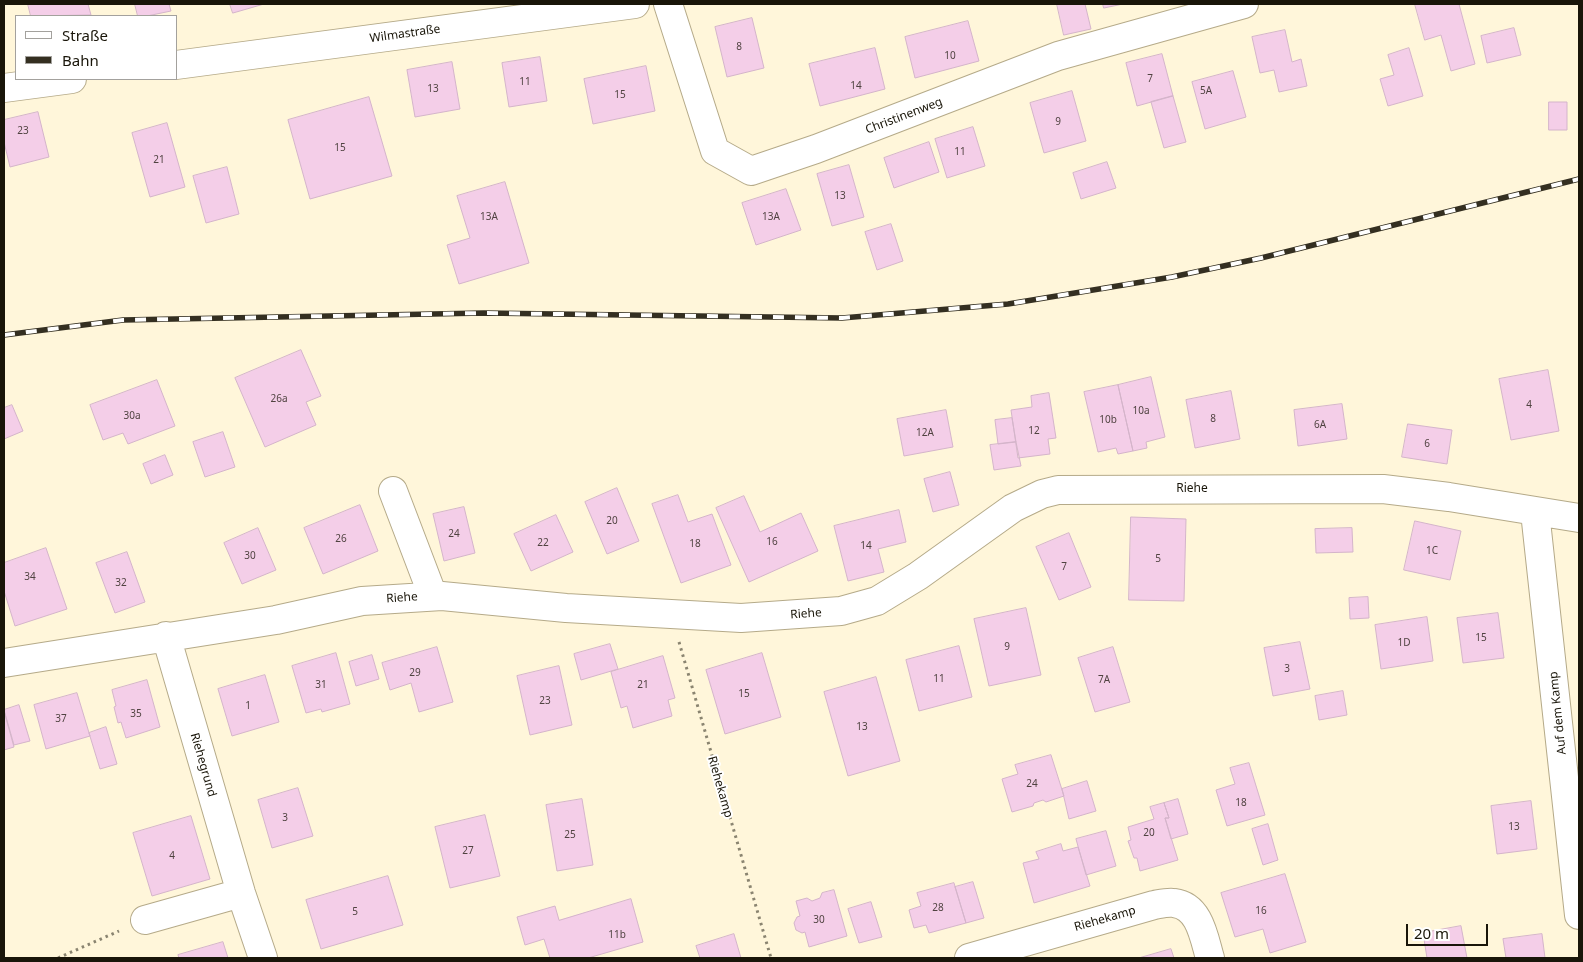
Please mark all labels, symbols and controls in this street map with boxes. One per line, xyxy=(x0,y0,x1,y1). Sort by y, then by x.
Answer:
legend xyxy=(15,15,178,80)
street label: Wilmastraße xyxy=(369,22,441,46)
text: Straße xyxy=(62,25,108,45)
house number: 8 xyxy=(736,41,742,53)
text: Bahn xyxy=(62,50,99,70)
house number: 10 xyxy=(944,50,956,62)
house number: 7 xyxy=(1147,73,1153,85)
house number: 11 xyxy=(519,76,531,88)
house number: 14 xyxy=(850,80,862,92)
house number: 13 xyxy=(427,83,439,95)
house number: 5A xyxy=(1200,85,1212,97)
house number: 15 xyxy=(614,89,626,101)
street label: Christinenweg xyxy=(863,95,945,137)
house number: 9 xyxy=(1055,116,1061,128)
house number: 23 xyxy=(17,125,29,137)
house number: 15 xyxy=(334,142,346,154)
house number: 11 xyxy=(954,146,966,158)
house number: 21 xyxy=(153,154,165,166)
house number: 13 xyxy=(834,190,846,202)
house number: 13A xyxy=(480,211,498,223)
house number: 13A xyxy=(762,211,780,223)
house number: 26a xyxy=(270,393,288,405)
house number: 4 xyxy=(1526,399,1532,411)
house number: 10a xyxy=(1132,405,1150,417)
house number: 30a xyxy=(123,410,141,422)
house number: 8 xyxy=(1210,413,1216,425)
house number: 10b xyxy=(1099,414,1117,426)
house number: 6A xyxy=(1314,419,1326,431)
house number: 12 xyxy=(1028,425,1040,437)
house number: 12A xyxy=(916,427,934,439)
house number: 6 xyxy=(1424,438,1430,450)
street label: Riehe xyxy=(1176,482,1208,496)
house number: 20 xyxy=(606,515,618,527)
house number: 24 xyxy=(448,528,460,540)
house number: 26 xyxy=(335,533,347,545)
house number: 16 xyxy=(766,536,778,548)
house number: 22 xyxy=(537,537,549,549)
house number: 18 xyxy=(689,538,701,550)
house number: 14 xyxy=(860,540,872,552)
house number: 1C xyxy=(1426,545,1438,557)
house number: 30 xyxy=(244,550,256,562)
house number: 5 xyxy=(1155,553,1161,565)
house number: 7 xyxy=(1061,561,1067,573)
house number: 34 xyxy=(24,571,36,583)
house number: 32 xyxy=(115,577,127,589)
street label: Riehe xyxy=(386,590,418,606)
street label: Riehe xyxy=(790,606,822,622)
house number: 15 xyxy=(1475,632,1487,644)
house number: 1D xyxy=(1397,637,1411,649)
house number: 9 xyxy=(1004,641,1010,653)
house number: 3 xyxy=(1284,663,1290,675)
house number: 29 xyxy=(409,667,421,679)
street label: Auf dem Kamp xyxy=(1546,671,1570,755)
house number: 11 xyxy=(933,673,945,685)
house number: 7A xyxy=(1098,674,1110,686)
house number: 31 xyxy=(315,679,327,691)
house number: 21 xyxy=(637,679,649,691)
house number: 15 xyxy=(738,688,750,700)
house number: 23 xyxy=(539,695,551,707)
house number: 1 xyxy=(245,700,251,712)
house number: 35 xyxy=(130,708,142,720)
house number: 37 xyxy=(55,713,67,725)
house number: 13 xyxy=(856,721,868,733)
street label: Riehegrund xyxy=(187,731,219,799)
street label: Riehekamp xyxy=(704,755,736,819)
house number: 24 xyxy=(1026,778,1038,790)
house number: 18 xyxy=(1235,797,1247,809)
house number: 3 xyxy=(282,812,288,824)
house number: 13 xyxy=(1508,821,1520,833)
house number: 20 xyxy=(1143,827,1155,839)
house number: 25 xyxy=(564,829,576,841)
house number: 27 xyxy=(462,845,474,857)
house number: 4 xyxy=(169,850,175,862)
house number: 28 xyxy=(932,902,944,914)
street label: Riehekamp xyxy=(1073,903,1137,935)
house number: 16 xyxy=(1255,905,1267,917)
house number: 5 xyxy=(352,906,358,918)
house number: 30 xyxy=(813,914,825,926)
scale bar xyxy=(1408,914,1490,946)
text: 20 m xyxy=(1414,923,1449,943)
house number: 11b xyxy=(608,929,626,941)

